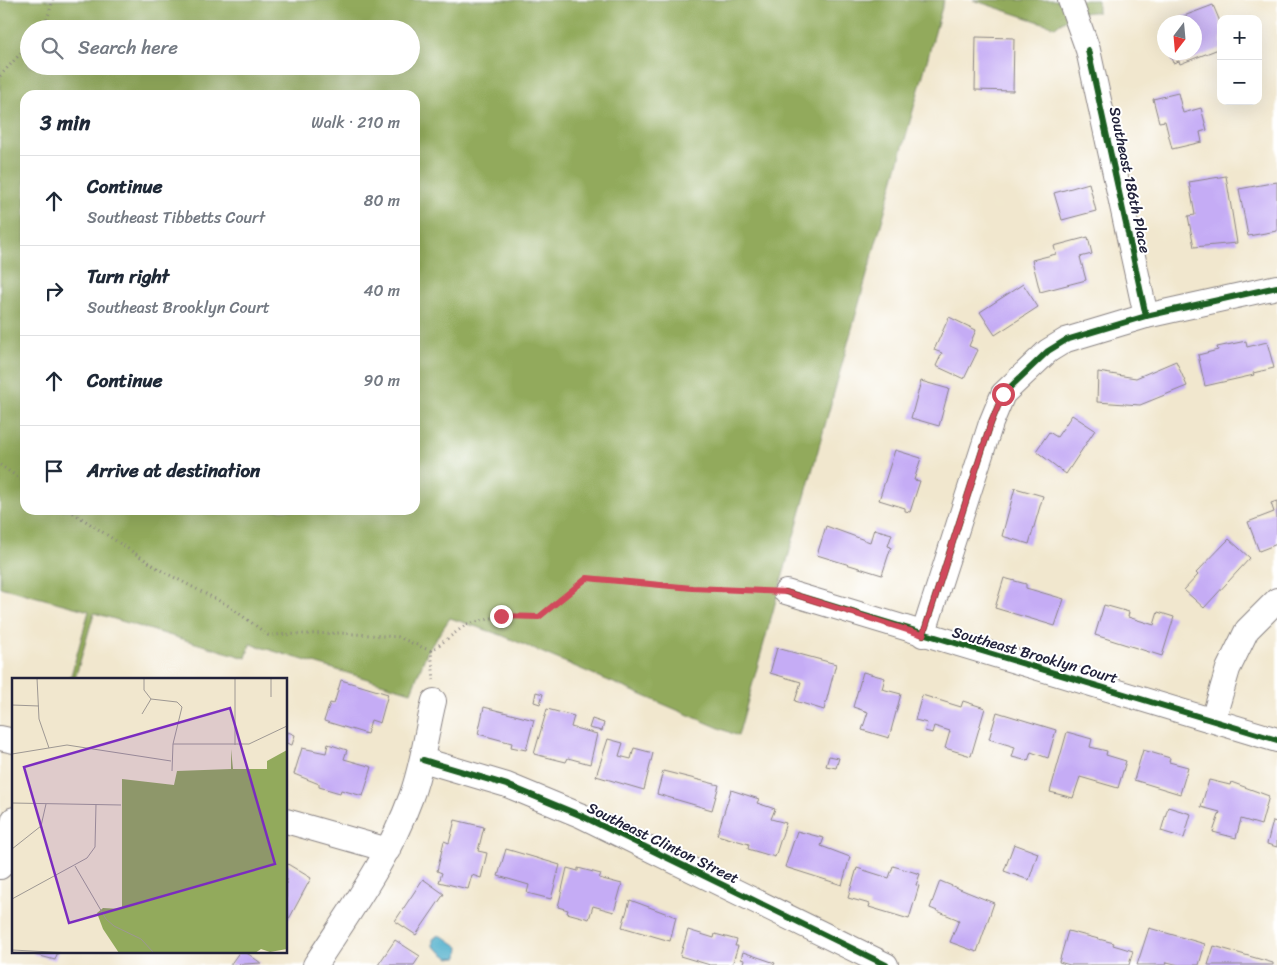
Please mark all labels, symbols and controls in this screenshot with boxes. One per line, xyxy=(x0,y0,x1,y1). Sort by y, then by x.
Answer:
north arrow xyxy=(1157,15,1202,60)
map controls xyxy=(1217,15,1262,105)
button: + xyxy=(1217,15,1262,60)
search box xyxy=(20,20,420,75)
text: Search here xyxy=(78,31,178,64)
icon: search xyxy=(38,34,66,62)
button: − xyxy=(1217,60,1262,105)
text: 3 min xyxy=(40,104,90,142)
street label: Southeast 186th Place xyxy=(1102,104,1158,256)
text: Walk · 210 m xyxy=(311,108,400,137)
text: Continue xyxy=(87,170,163,203)
text: 80 m xyxy=(364,186,400,215)
icon: ahead xyxy=(40,187,68,215)
text: Southeast Tibbetts Court xyxy=(87,203,265,232)
text: Turn right xyxy=(87,260,169,293)
text: 40 m xyxy=(363,276,400,305)
icon: right xyxy=(40,277,68,305)
text: Southeast Brooklyn Court xyxy=(87,293,270,322)
text: Continue xyxy=(87,364,163,397)
text: 90 m xyxy=(364,366,400,395)
icon: ahead xyxy=(40,367,68,395)
route start xyxy=(992,383,1015,406)
text: Arrive at destination xyxy=(87,454,260,487)
icon: arrive xyxy=(40,457,68,485)
route end xyxy=(490,605,513,628)
street label: Southeast Brooklyn Court xyxy=(949,619,1121,691)
inset map xyxy=(12,678,288,952)
street label: Southeast Clinton Street xyxy=(583,795,744,891)

